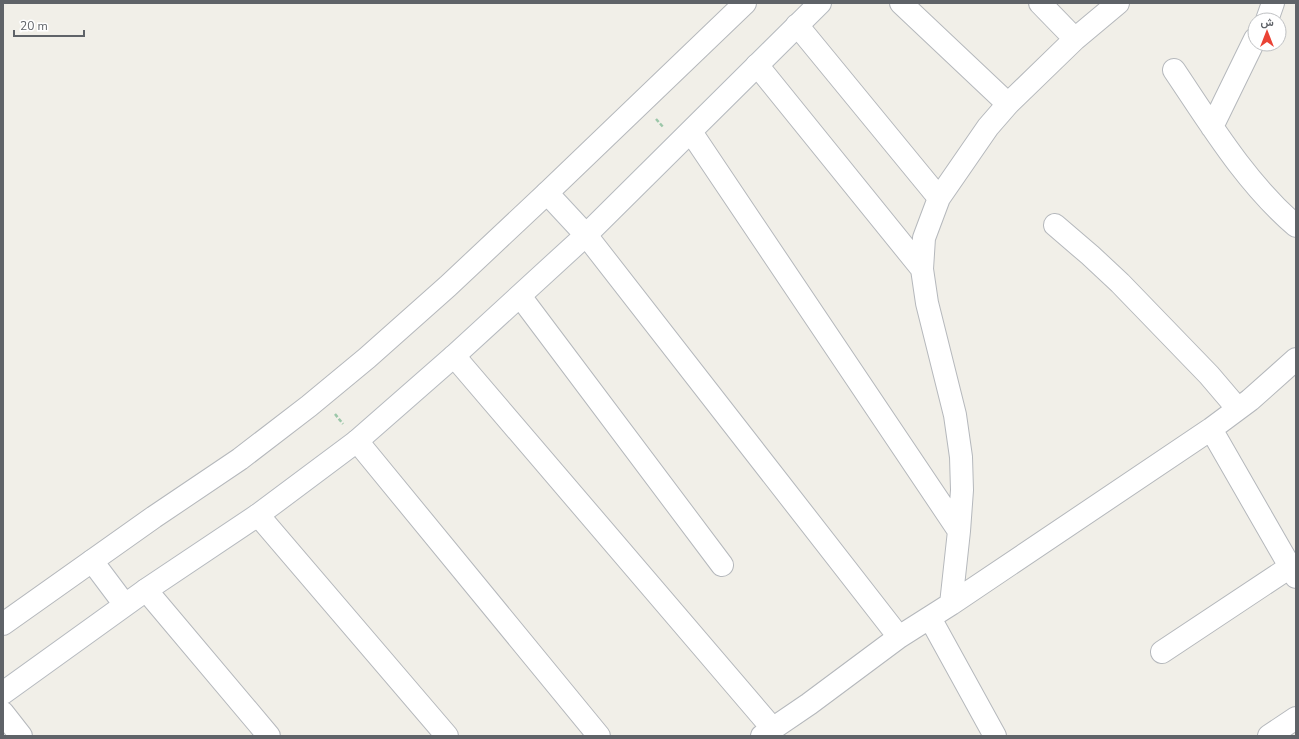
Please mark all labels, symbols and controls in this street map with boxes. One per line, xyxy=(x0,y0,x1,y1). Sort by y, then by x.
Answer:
scale bar xyxy=(14,12,84,38)
north arrow xyxy=(1247,12,1287,52)
text: ش xyxy=(1260,15,1274,30)
text: 20 m xyxy=(20,18,48,34)

